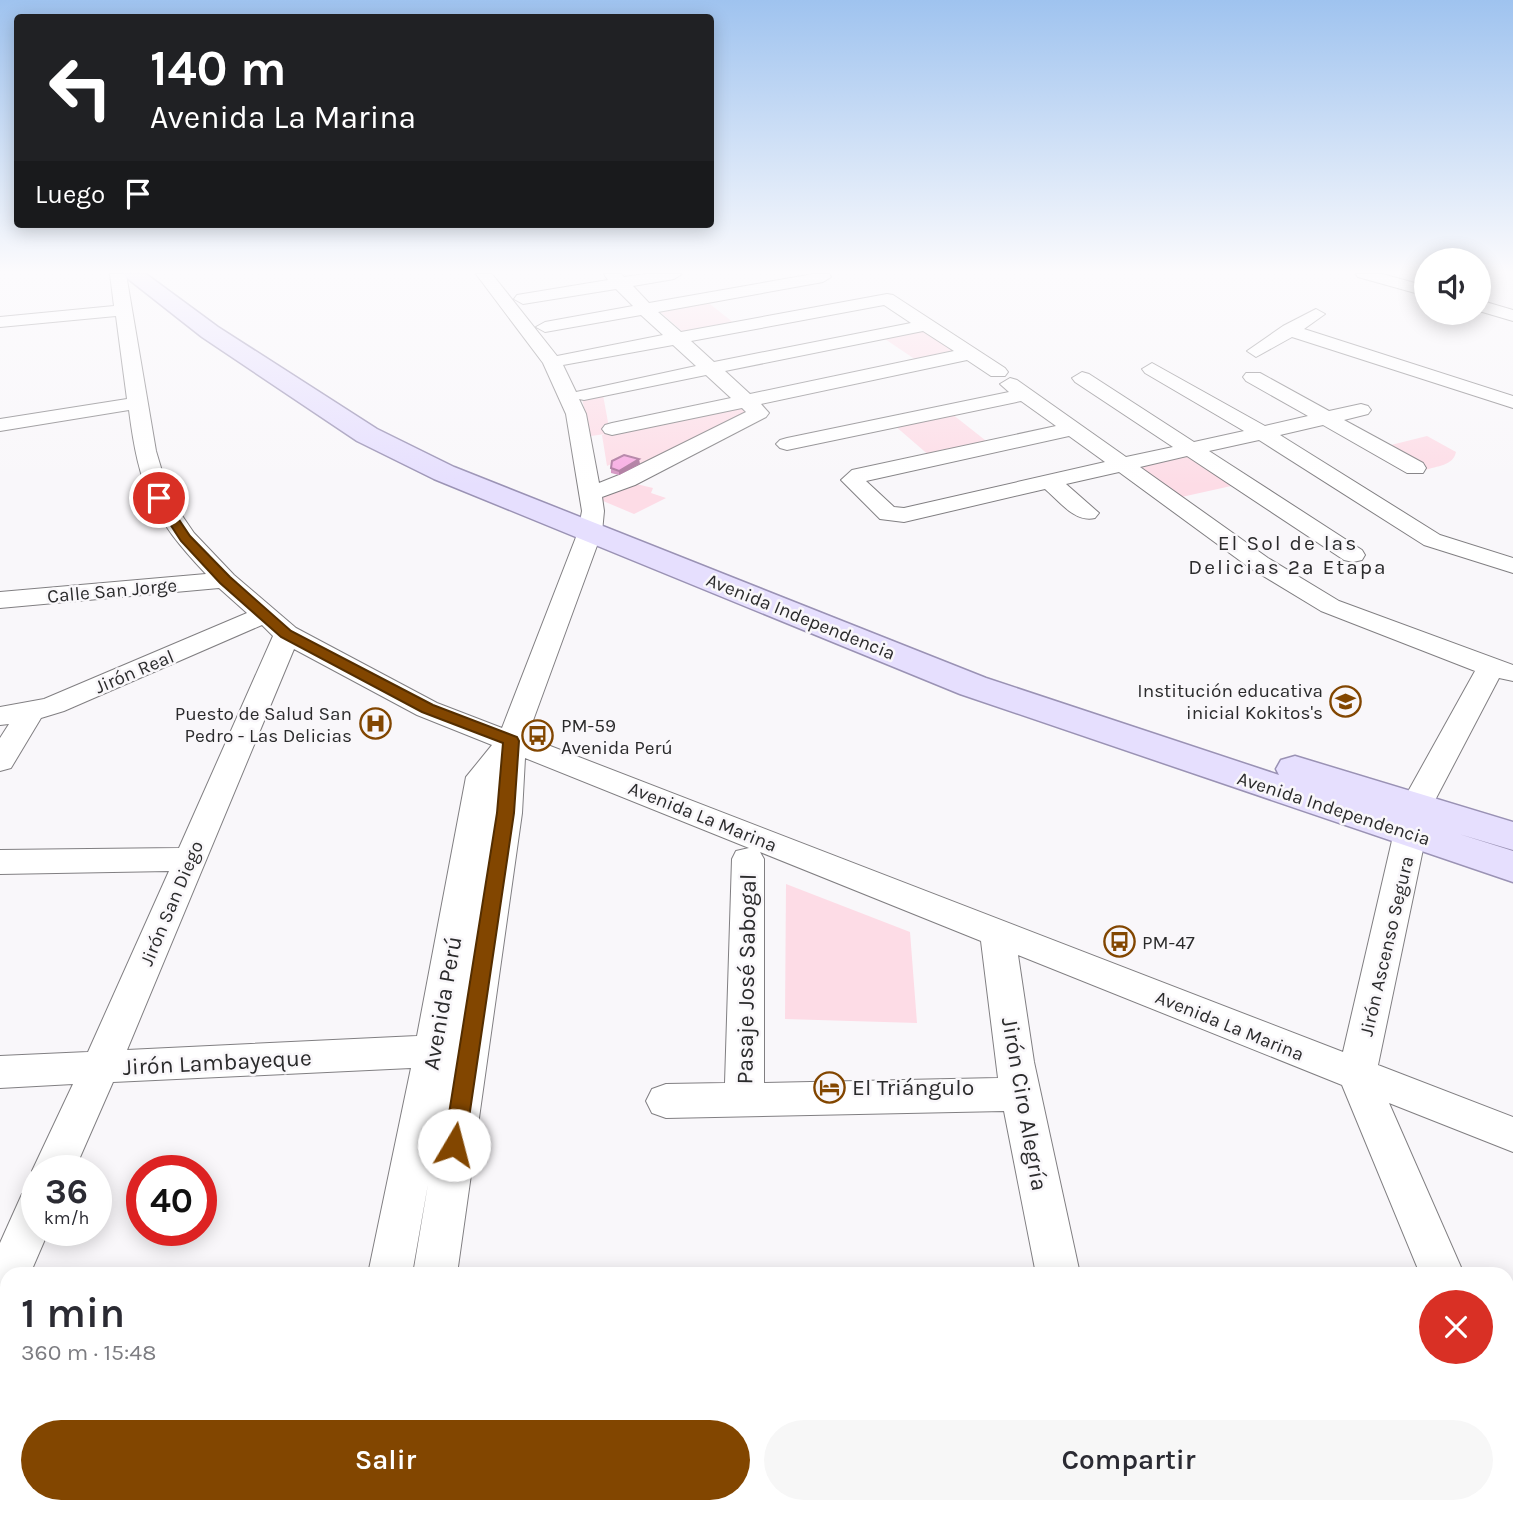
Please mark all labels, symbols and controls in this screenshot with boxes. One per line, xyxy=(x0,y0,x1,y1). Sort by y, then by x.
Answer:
text: 140 m xyxy=(150,40,287,97)
icon: left xyxy=(35,42,126,133)
text: Avenida La Marina xyxy=(150,99,416,136)
icon: arrive xyxy=(119,175,157,213)
text: Luego xyxy=(35,179,105,210)
map controls xyxy=(1414,248,1491,325)
button: sound xyxy=(1414,248,1491,325)
pin xyxy=(129,468,189,528)
icon: arrive xyxy=(140,479,178,517)
district label: El Sol de las Delicias 2ª Etapa xyxy=(1188,531,1388,579)
street label: Avenida Independencia xyxy=(703,569,898,665)
street label: Calle San Jorge xyxy=(46,574,178,608)
street label: Jirón Real xyxy=(92,645,177,698)
place label: Institución educativa inicial Kokitos's xyxy=(1137,680,1323,724)
school or university icon: Institución educativa inicial Kokitos's xyxy=(1329,684,1363,718)
place label: Puesto de Salud San Pedro - Las Delicias xyxy=(175,703,352,747)
hospital icon: Puesto de Salud San Pedro - Las Delicias xyxy=(358,707,392,741)
place label: PM-59 Avenida Perú xyxy=(561,715,673,759)
bus stop icon: PM-59 Avenida Perú xyxy=(521,719,555,753)
street label: Avenida Independencia xyxy=(1234,767,1433,851)
street label: Avenida La Marina xyxy=(625,777,780,857)
street label: Jirón San Diego xyxy=(136,838,208,969)
street label: Jirón Ascenso Segura xyxy=(1356,854,1418,1038)
street label: Pasaje José Sabogal xyxy=(731,873,762,1085)
bus stop icon: PM-47 xyxy=(1102,925,1136,959)
place label: PM-47 xyxy=(1142,932,1195,954)
street label: Avenida Perú xyxy=(417,934,468,1072)
street label: Avenida La Marina xyxy=(1152,986,1307,1066)
street label: Jirón Ciro Alegría xyxy=(996,1015,1053,1193)
street label: Jirón Lambayeque xyxy=(122,1044,312,1081)
hotel icon: El Triángulo xyxy=(812,1070,846,1104)
place label: El Triángulo xyxy=(852,1074,974,1101)
position arrow xyxy=(417,1108,491,1182)
speed limit sign: 40 xyxy=(126,1155,217,1246)
text: 36 xyxy=(45,1171,88,1212)
text: km/h xyxy=(44,1207,89,1229)
text: 1 min xyxy=(21,1288,125,1338)
button: close xyxy=(1419,1290,1493,1364)
text: 360 m · 15:48 xyxy=(21,1339,156,1366)
button: Salir xyxy=(21,1420,750,1500)
button: Compartir xyxy=(764,1420,1493,1500)

